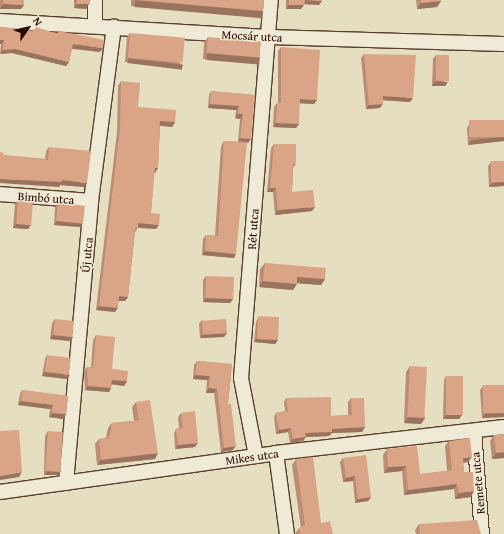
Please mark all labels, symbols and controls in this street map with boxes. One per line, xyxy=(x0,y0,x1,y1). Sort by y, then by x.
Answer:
north arrow xyxy=(8,8,48,48)
text: N xyxy=(29,14,47,29)
street label: Mocsár utca xyxy=(221,27,283,45)
street label: Bimbó utca xyxy=(17,189,75,207)
street label: Rét utca xyxy=(244,208,262,250)
street label: Új utca xyxy=(78,237,96,273)
street label: Mikes utca xyxy=(224,446,280,468)
street label: Remete utca xyxy=(468,451,488,515)

